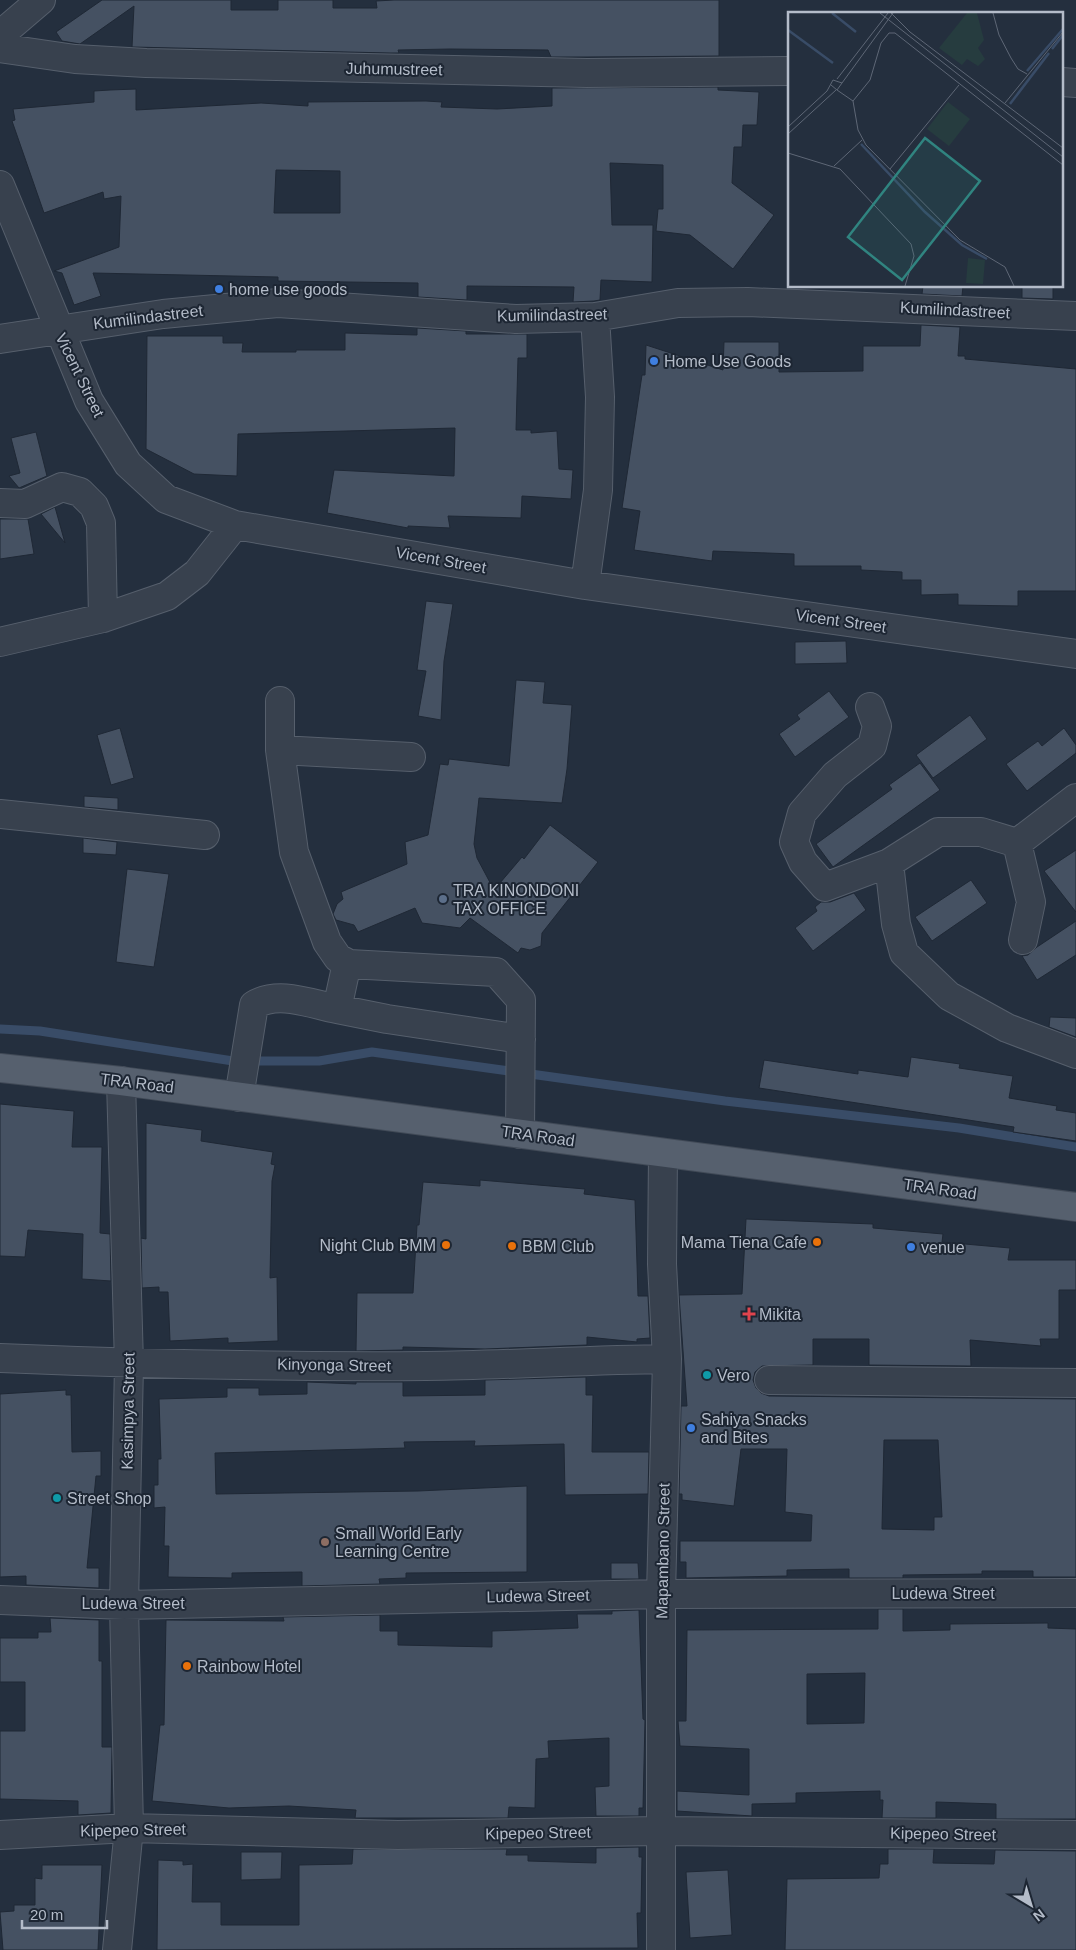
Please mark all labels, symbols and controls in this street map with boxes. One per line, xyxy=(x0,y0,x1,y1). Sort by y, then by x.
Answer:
inset map xyxy=(788,12,1064,288)
street label: Juhumustreet xyxy=(345,60,443,78)
place label: home use goods xyxy=(229,281,347,298)
marker: home use goods xyxy=(213,283,225,295)
street label: Kumilindastreet xyxy=(899,299,1011,321)
street label: Kumilindastreet xyxy=(92,302,204,332)
street label: Kumilindastreet xyxy=(497,306,608,324)
street label: Vicent Street xyxy=(52,330,108,420)
place label: Home Use Goods xyxy=(664,353,791,370)
marker: Home Use Goods xyxy=(648,355,660,367)
street label: Vicent Street xyxy=(395,544,488,576)
street label: Vicent Street xyxy=(795,606,888,636)
place label: TRA KINONDONI TAX OFFICE xyxy=(453,882,579,917)
marker: TRA KINONDONI TAX OFFICE xyxy=(437,893,449,905)
street label: TRA Road xyxy=(99,1070,175,1096)
street label: TRA Road xyxy=(500,1122,576,1150)
street label: TRA Road xyxy=(902,1175,978,1203)
place label: Mama Tiena Cafe xyxy=(681,1234,807,1251)
marker: Mama Tiena Cafe xyxy=(811,1236,823,1248)
place label: Night Club BMM xyxy=(320,1237,436,1254)
place label: BBM Club xyxy=(522,1238,594,1255)
marker: Night Club BMM xyxy=(440,1239,452,1251)
place label: venue xyxy=(921,1239,965,1256)
marker: BBM Club xyxy=(506,1240,518,1252)
marker: venue xyxy=(905,1241,917,1253)
place label: Mikita xyxy=(759,1306,801,1323)
marker: Mikita xyxy=(743,1308,755,1320)
street label: Kasimpya Street xyxy=(118,1352,138,1470)
street label: Kinyonga Street xyxy=(277,1356,392,1375)
place label: Vero xyxy=(717,1367,750,1384)
marker: Vero xyxy=(701,1369,713,1381)
place label: Sahiya Snacks and Bites xyxy=(701,1411,807,1446)
marker: Sahiya Snacks and Bites xyxy=(685,1422,697,1434)
street label: Mapambano Street xyxy=(653,1482,673,1619)
place label: Street Shop xyxy=(67,1490,152,1507)
marker: Street Shop xyxy=(51,1492,63,1504)
place label: Small World Early Learning Centre xyxy=(335,1525,462,1560)
marker: Small World Early Learning Centre xyxy=(319,1536,331,1548)
street label: Ludewa Street xyxy=(891,1585,995,1602)
street label: Ludewa Street xyxy=(486,1587,590,1605)
street label: Ludewa Street xyxy=(81,1595,185,1612)
place label: Rainbow Hotel xyxy=(197,1658,301,1675)
marker: Rainbow Hotel xyxy=(181,1660,193,1672)
street label: Kipepeo Street xyxy=(80,1821,187,1839)
street label: Kipepeo Street xyxy=(485,1824,592,1842)
street label: Kipepeo Street xyxy=(890,1825,997,1843)
north arrow xyxy=(1006,1880,1056,1930)
scale bar xyxy=(22,1898,108,1930)
text: 20 m xyxy=(30,1906,63,1923)
text: N xyxy=(1030,1906,1048,1925)

